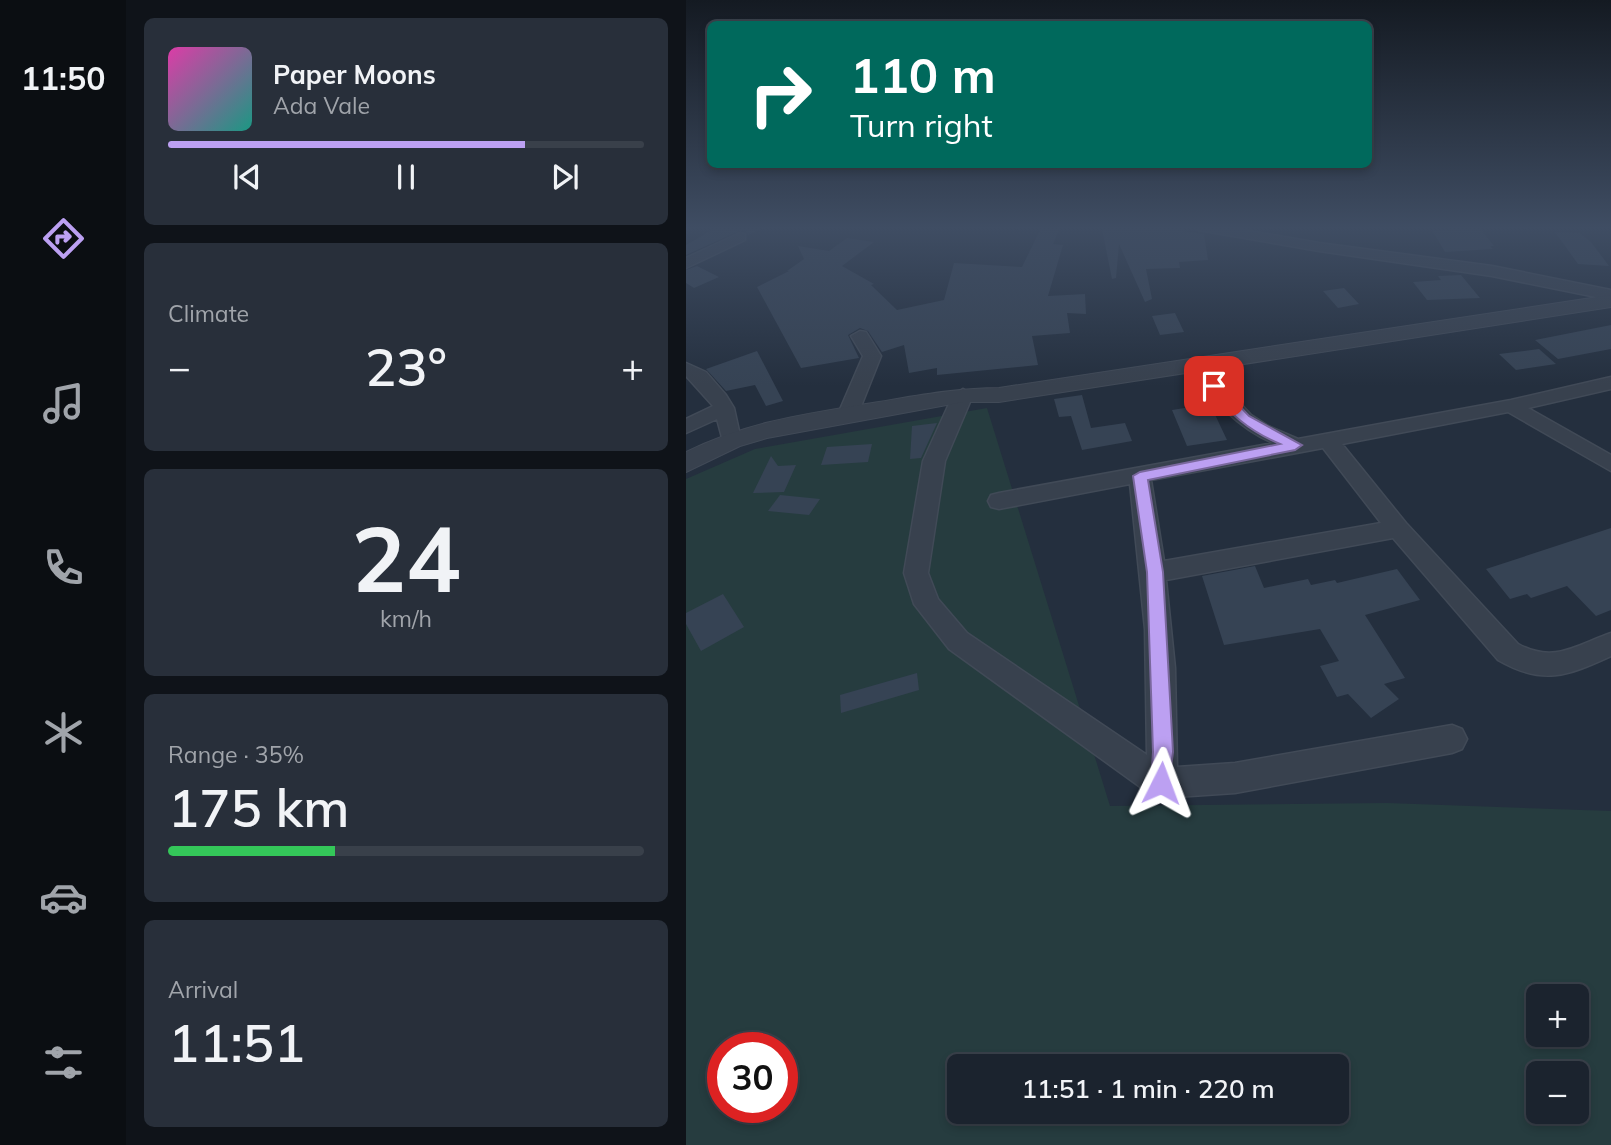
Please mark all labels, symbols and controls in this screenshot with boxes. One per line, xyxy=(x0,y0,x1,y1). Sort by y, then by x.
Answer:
text: 110 m xyxy=(850,44,996,105)
icon: right xyxy=(735,49,826,140)
text: 11:50 xyxy=(21,58,105,98)
text: Paper Moons xyxy=(273,58,436,91)
text: Ada Vale xyxy=(273,91,370,120)
text: Turn right xyxy=(850,105,993,145)
icon: previous xyxy=(228,158,266,196)
icon: pause xyxy=(387,158,425,196)
icon: next xyxy=(546,158,584,196)
icon: directions xyxy=(39,214,88,263)
text: Climate xyxy=(168,299,249,328)
text: 23° xyxy=(365,334,447,399)
text: − xyxy=(168,343,191,391)
text: + xyxy=(621,343,644,391)
pin xyxy=(1184,356,1244,416)
icon: arrive xyxy=(1195,367,1233,405)
icon: music xyxy=(39,379,88,428)
text: 24 xyxy=(351,501,461,615)
icon: phone xyxy=(39,543,88,592)
text: km/h xyxy=(380,604,432,633)
icon: climate xyxy=(39,708,88,757)
text: Range · 35% xyxy=(168,740,304,769)
position arrow xyxy=(1124,746,1198,820)
text: 175 km xyxy=(168,775,349,840)
icon: car xyxy=(39,873,88,922)
text: Arrival xyxy=(168,975,238,1004)
map controls xyxy=(1526,984,1589,1124)
button: + xyxy=(1526,984,1589,1047)
text: 11:51 xyxy=(168,1010,305,1075)
speed limit sign: 30 xyxy=(707,1032,798,1123)
icon: filters xyxy=(39,1038,88,1087)
button: − xyxy=(1526,1061,1589,1124)
text: 11:51 · 1 min · 220 m xyxy=(1021,1072,1275,1105)

